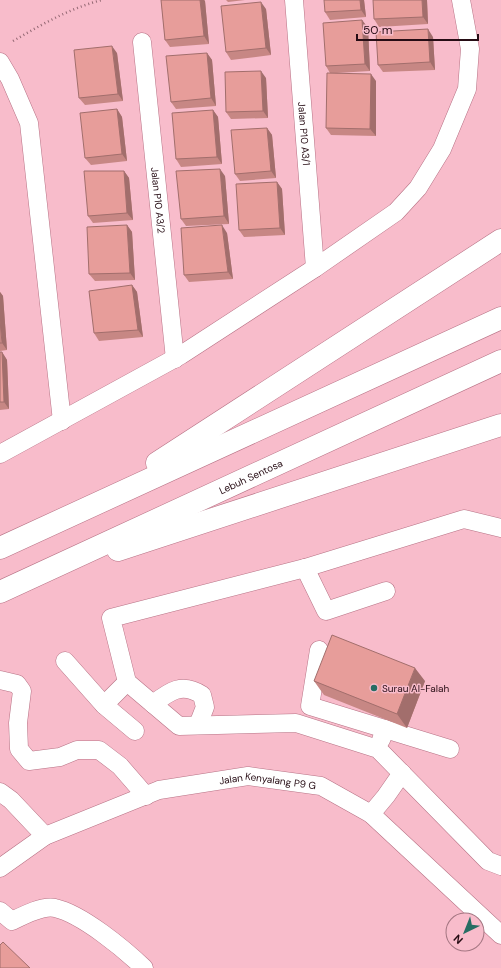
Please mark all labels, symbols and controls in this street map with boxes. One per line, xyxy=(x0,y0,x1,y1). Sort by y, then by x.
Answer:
scale bar xyxy=(357,16,478,42)
text: 50 m xyxy=(363,22,392,38)
street label: Jalan P10 A3/1 xyxy=(295,101,313,166)
street label: Jalan P10 A3/2 xyxy=(148,166,168,234)
street label: Lebuh Sentosa xyxy=(217,457,285,497)
place label: Surau Al-Falah xyxy=(382,682,449,695)
marker: Surau Al-Falah xyxy=(369,683,379,693)
street label: Jalan Kenyalang P9 G xyxy=(218,770,317,792)
north arrow xyxy=(445,912,485,952)
text: N xyxy=(450,931,466,947)

